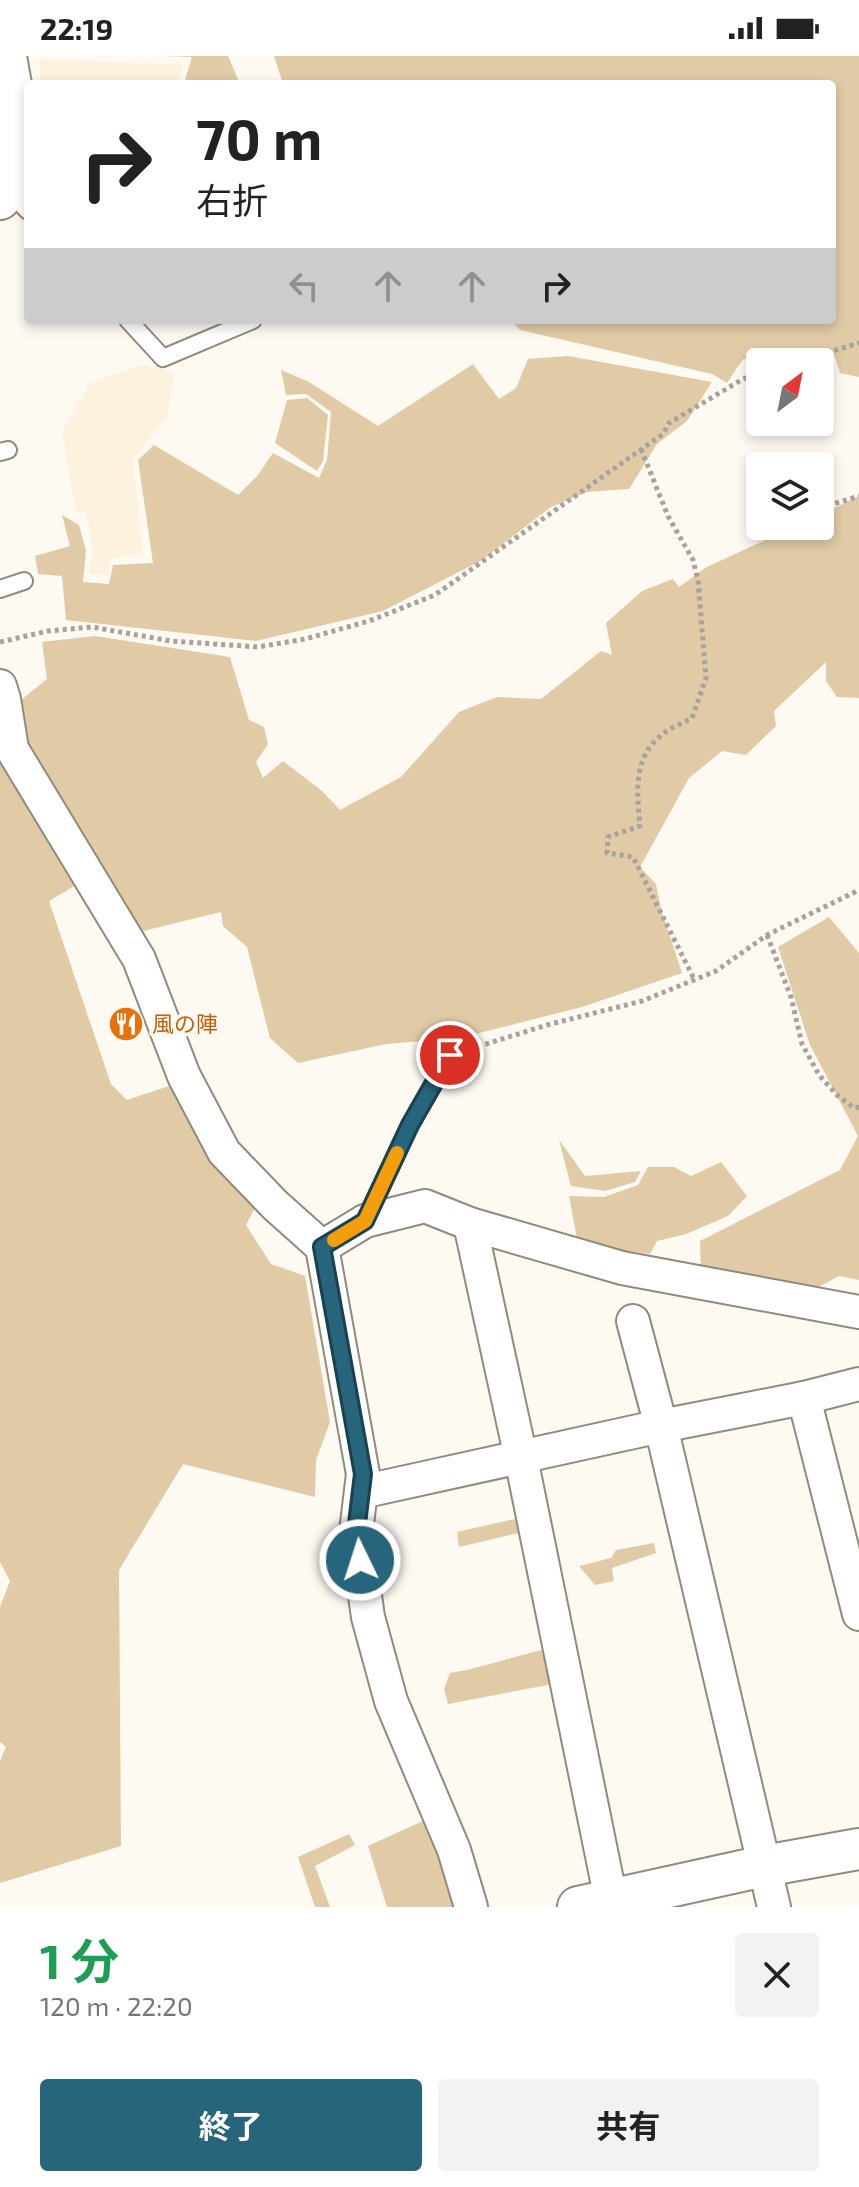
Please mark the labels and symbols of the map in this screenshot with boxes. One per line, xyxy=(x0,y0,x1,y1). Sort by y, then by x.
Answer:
north arrow xyxy=(746,348,834,436)
restaurant icon: 風の陣 xyxy=(107,1005,145,1043)
place label: 風の陣 xyxy=(152,1010,218,1036)
pin xyxy=(416,1021,484,1089)
position arrow xyxy=(318,1518,402,1602)

